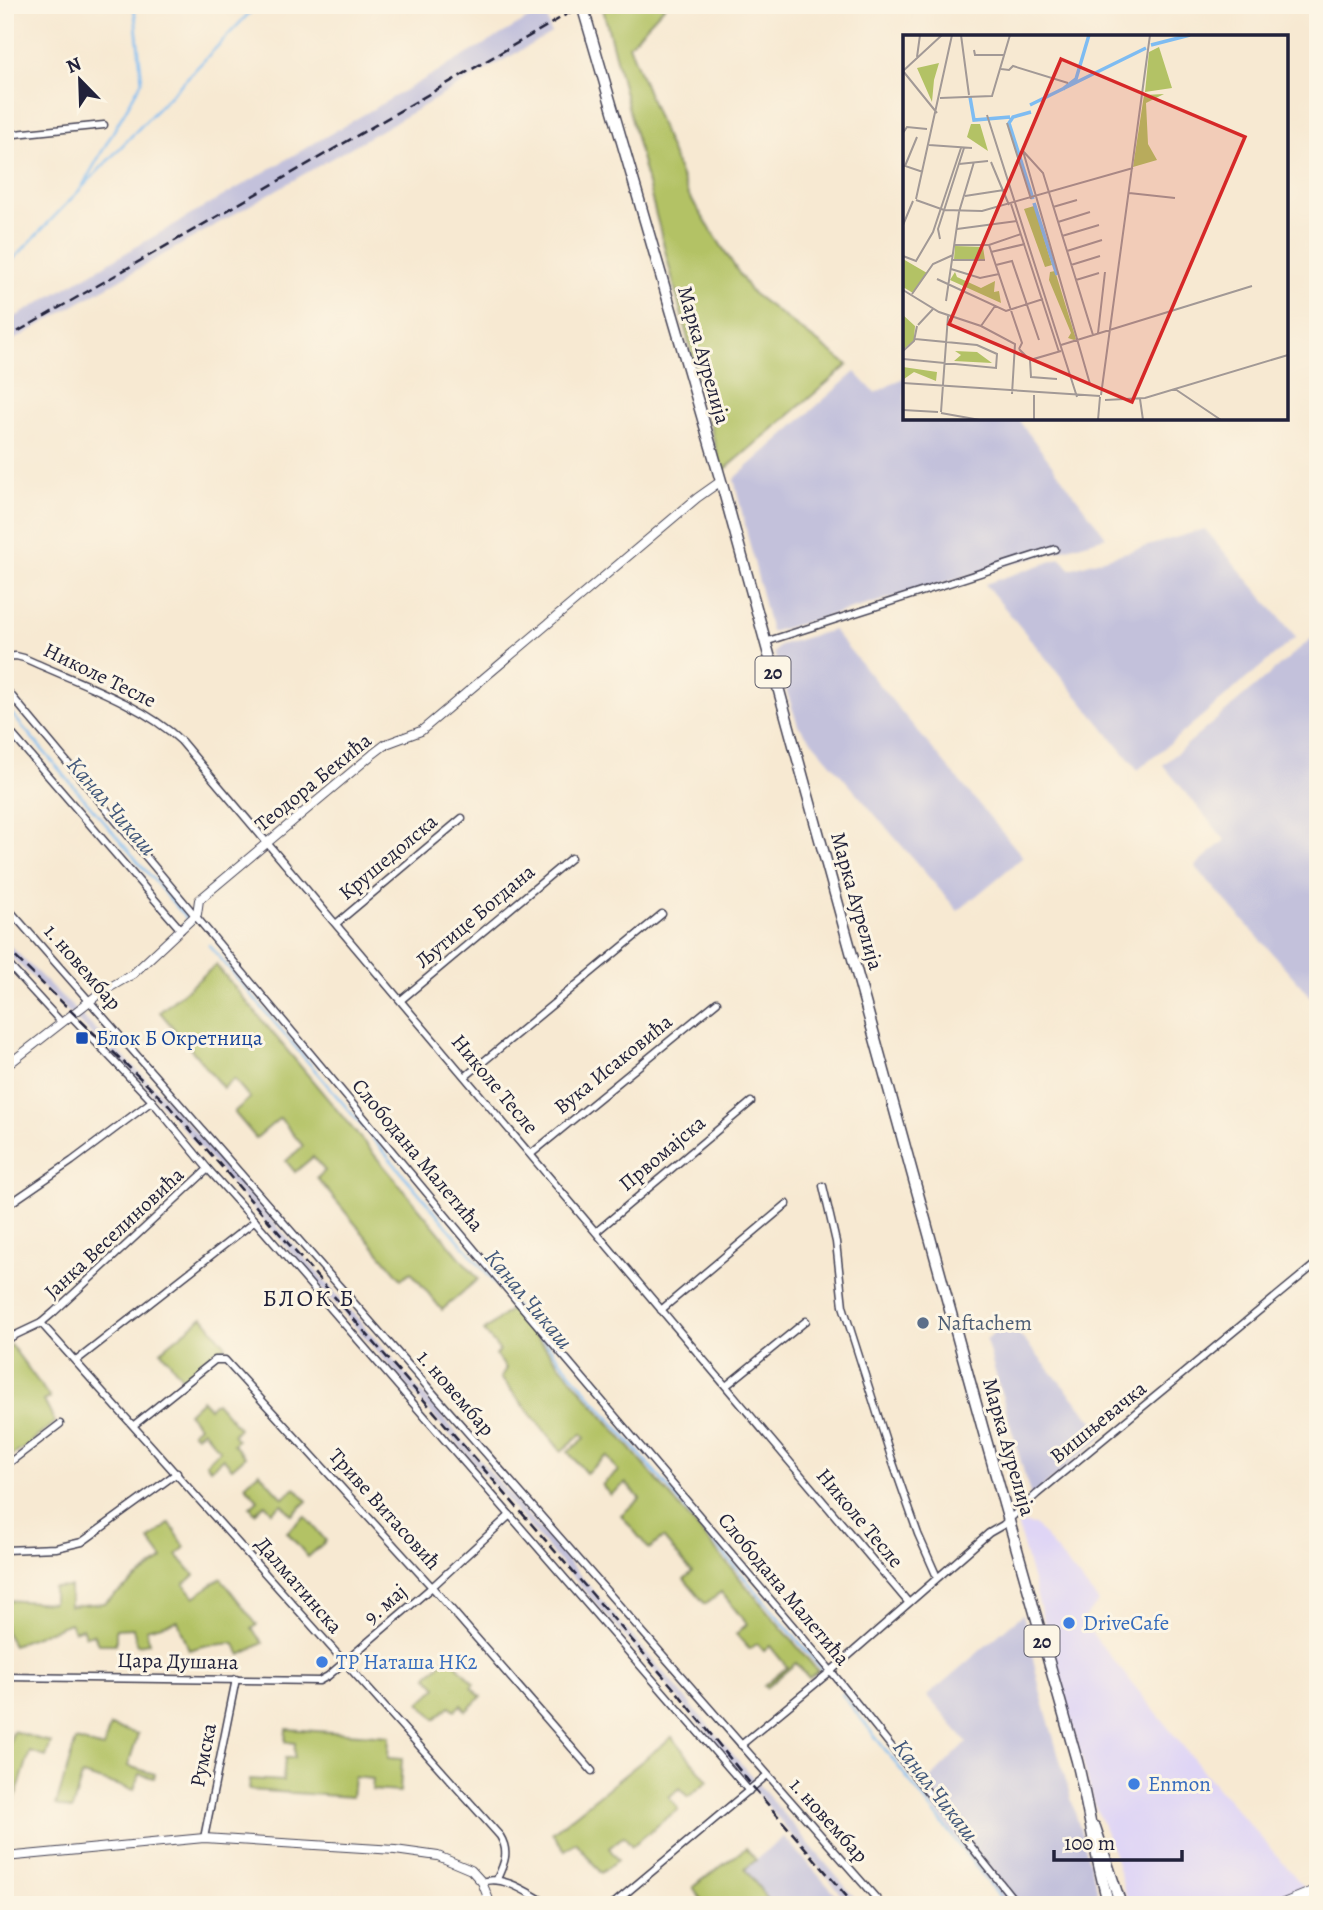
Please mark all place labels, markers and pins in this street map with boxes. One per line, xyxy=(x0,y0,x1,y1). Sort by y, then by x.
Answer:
place label: Блок Б Окретница xyxy=(96,1024,263,1052)
marker: Блок Б Окретница xyxy=(74,1030,90,1046)
place label: Naftachem xyxy=(937,1309,1032,1337)
marker: Naftachem xyxy=(915,1315,931,1331)
place label: DriveCafe xyxy=(1083,1609,1169,1637)
marker: DriveCafe xyxy=(1061,1615,1077,1631)
place label: ТР Наташа НК2 xyxy=(336,1648,478,1676)
marker: ТР Наташа НК2 xyxy=(314,1654,330,1670)
place label: Enmon xyxy=(1148,1770,1211,1798)
marker: Enmon xyxy=(1126,1776,1142,1792)

